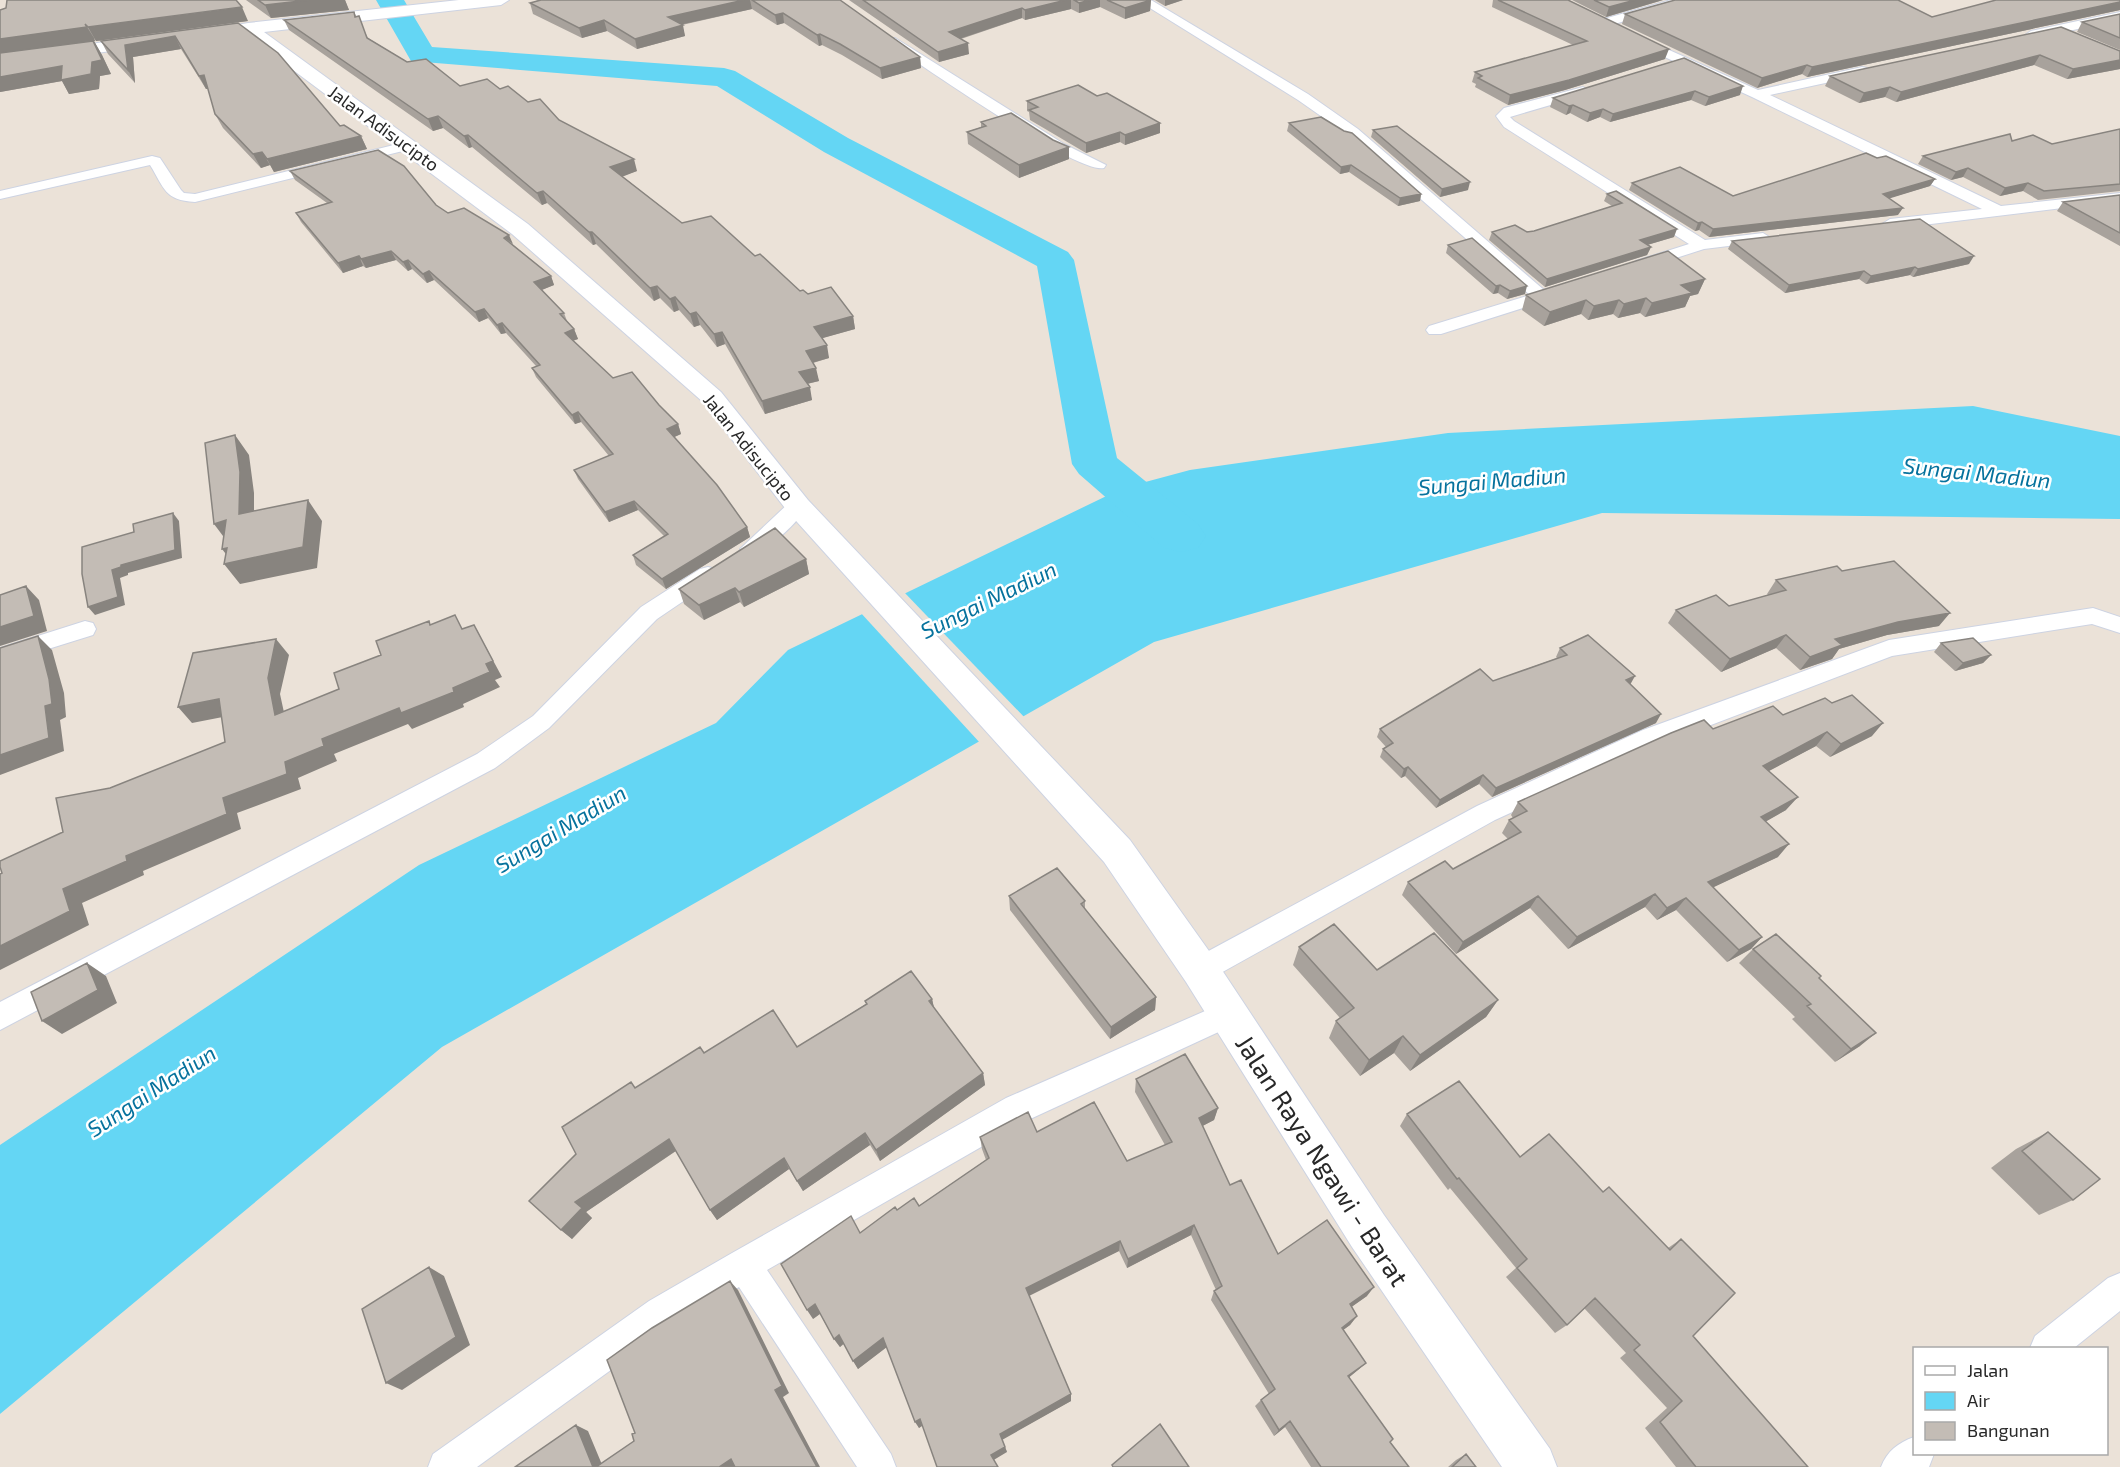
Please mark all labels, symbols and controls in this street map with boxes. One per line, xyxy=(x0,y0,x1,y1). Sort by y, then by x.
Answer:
street label: Jalan Adisucipto xyxy=(324,80,444,176)
street label: Jalan Adisucipto xyxy=(699,389,799,505)
water label: Sungai Madiun xyxy=(1902,451,2052,493)
water label: Sungai Madiun xyxy=(1417,461,1567,499)
water label: Sungai Madiun xyxy=(916,555,1060,643)
water label: Sungai Madiun xyxy=(490,779,630,877)
street label: Jalan Raya Ngawi - Barat xyxy=(1230,1029,1416,1291)
water label: Sungai Madiun xyxy=(82,1039,220,1141)
legend xyxy=(1913,1347,2108,1455)
text: Jalan xyxy=(1967,1359,2009,1381)
text: Air xyxy=(1967,1389,1990,1411)
text: Bangunan xyxy=(1967,1419,2050,1441)

